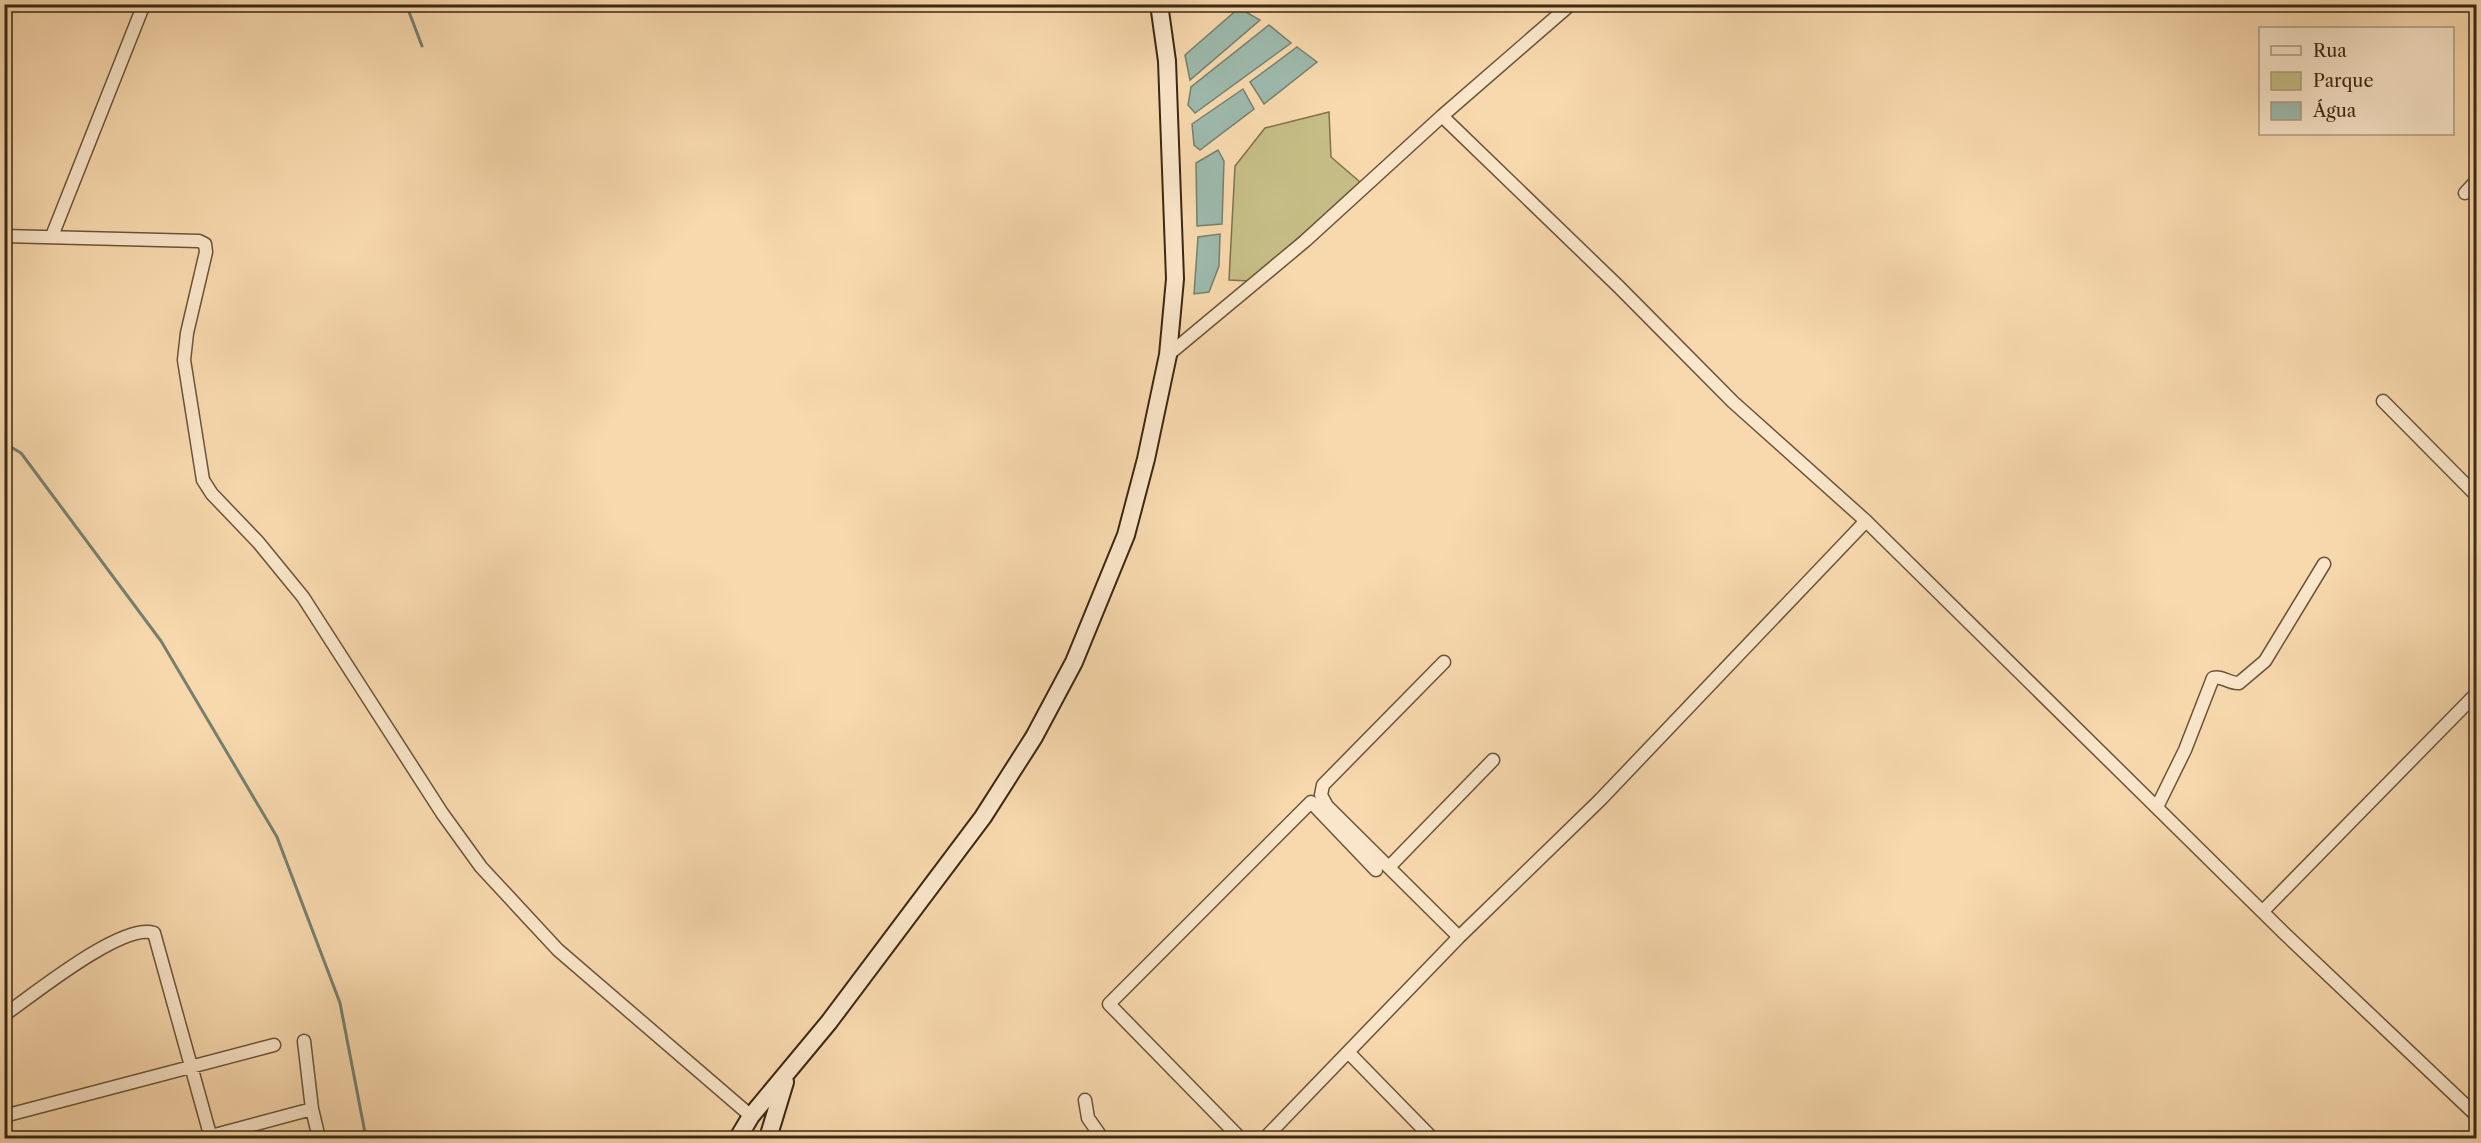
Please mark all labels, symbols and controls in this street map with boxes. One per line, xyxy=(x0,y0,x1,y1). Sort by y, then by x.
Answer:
legend xyxy=(2259,27,2454,135)
text: Rua xyxy=(2313,40,2347,62)
text: Parque xyxy=(2313,70,2374,92)
text: Água xyxy=(2312,99,2357,122)

